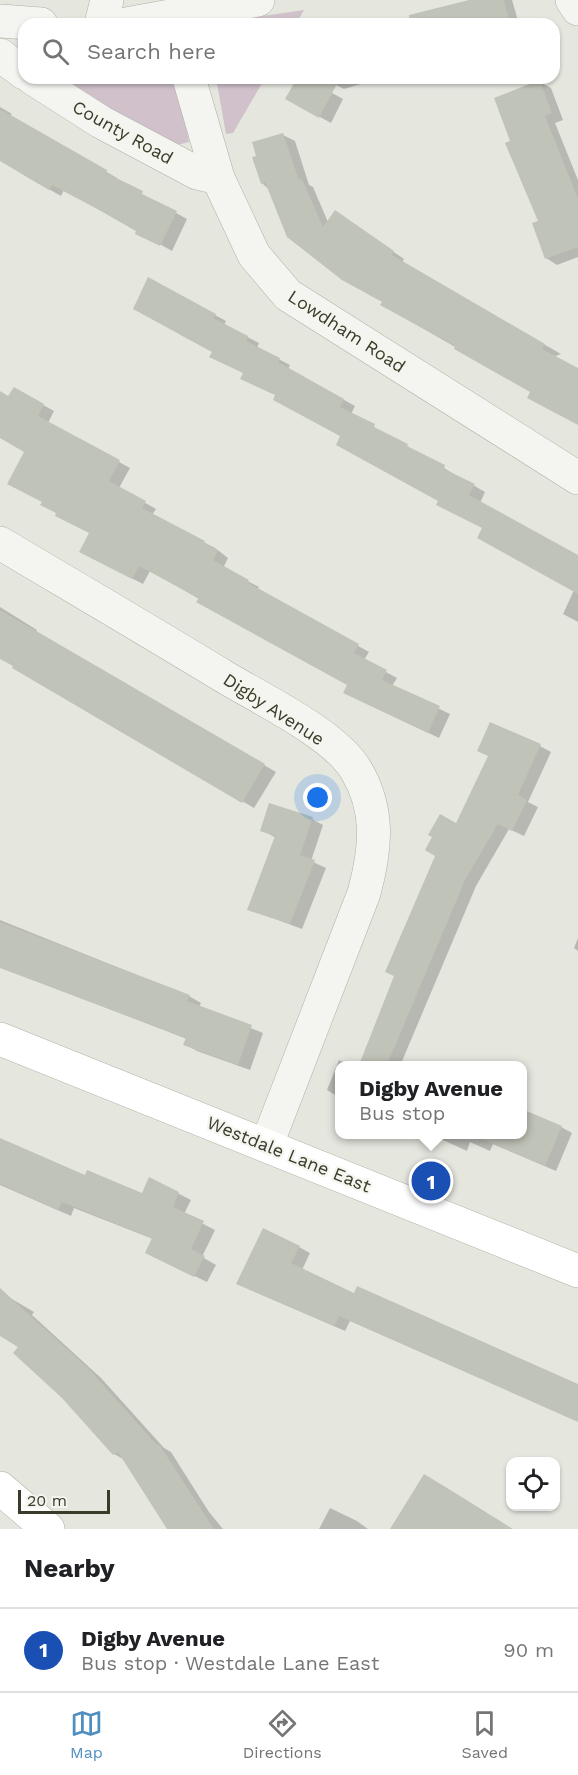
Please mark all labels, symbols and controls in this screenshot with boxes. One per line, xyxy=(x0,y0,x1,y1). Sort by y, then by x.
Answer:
search box xyxy=(18,18,560,84)
icon: search xyxy=(39,35,72,68)
text: Search here xyxy=(87,39,216,64)
street label: County Road xyxy=(69,96,177,168)
street label: Lowdham Road xyxy=(284,285,410,377)
street label: Digby Avenue xyxy=(220,669,328,749)
your location xyxy=(303,783,332,812)
popup xyxy=(335,1061,527,1139)
text: Digby Avenue xyxy=(359,1076,503,1101)
text: Bus stop xyxy=(359,1101,445,1125)
street label: Westdale Lane East xyxy=(204,1111,374,1197)
pin: 1 xyxy=(412,1158,450,1204)
map controls xyxy=(506,1457,560,1511)
button: locate xyxy=(506,1457,560,1511)
scale bar xyxy=(18,1487,110,1514)
text: 20 m xyxy=(27,1491,67,1510)
text: Nearby xyxy=(24,1553,115,1583)
text: Digby Avenue xyxy=(81,1626,225,1651)
text: 1 xyxy=(39,1638,48,1662)
text: 90 m xyxy=(503,1638,554,1662)
text: Bus stop · Westdale Lane East xyxy=(81,1651,379,1675)
tab: Map xyxy=(70,1707,103,1762)
tab: Directions xyxy=(243,1707,322,1762)
tab: Saved xyxy=(462,1707,508,1762)

